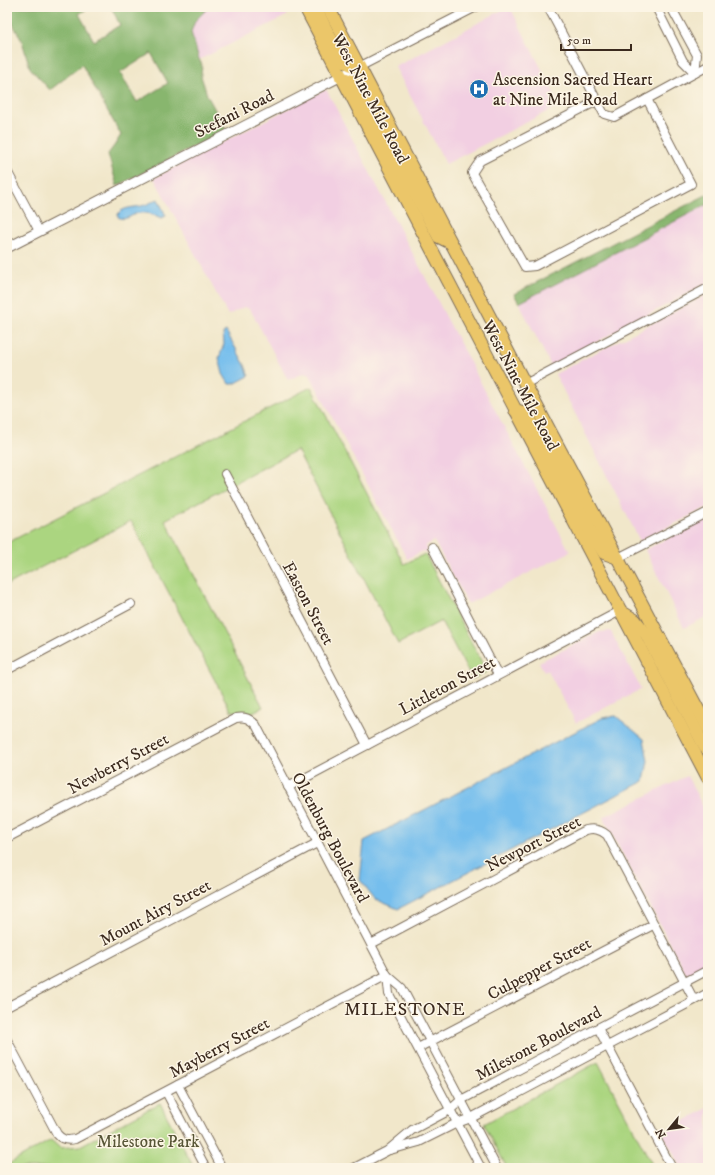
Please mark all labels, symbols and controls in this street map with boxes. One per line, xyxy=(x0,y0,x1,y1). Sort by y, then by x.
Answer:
scale bar xyxy=(561,26,631,52)
street label: West Nine Mile Road xyxy=(326,28,414,168)
text: 50 m xyxy=(567,33,591,48)
place label: Ascension Sacred Heart at Nine Mile Road xyxy=(493,69,653,111)
hospital icon: Ascension Sacred Heart at Nine Mile Road xyxy=(468,78,490,100)
street label: Stefani Road xyxy=(191,84,278,143)
street label: West Nine Mile Road xyxy=(476,315,564,455)
street label: Easton Street xyxy=(277,558,340,649)
street label: Littleton Street xyxy=(396,651,500,720)
street label: Newberry Street xyxy=(64,728,173,800)
street label: Oldenburg Boulevard xyxy=(286,768,374,907)
street label: Newport Street xyxy=(482,810,585,877)
street label: Mount Airy Street xyxy=(96,874,215,951)
street label: Culpepper Street xyxy=(484,932,596,1005)
district label: MILESTONE xyxy=(344,999,466,1021)
street label: Milestone Boulevard xyxy=(472,1001,606,1086)
street label: Mayberry Street xyxy=(166,1012,274,1083)
north arrow xyxy=(649,1109,689,1149)
text: N xyxy=(653,1126,669,1141)
park label: Milestone Park xyxy=(97,1131,200,1153)

